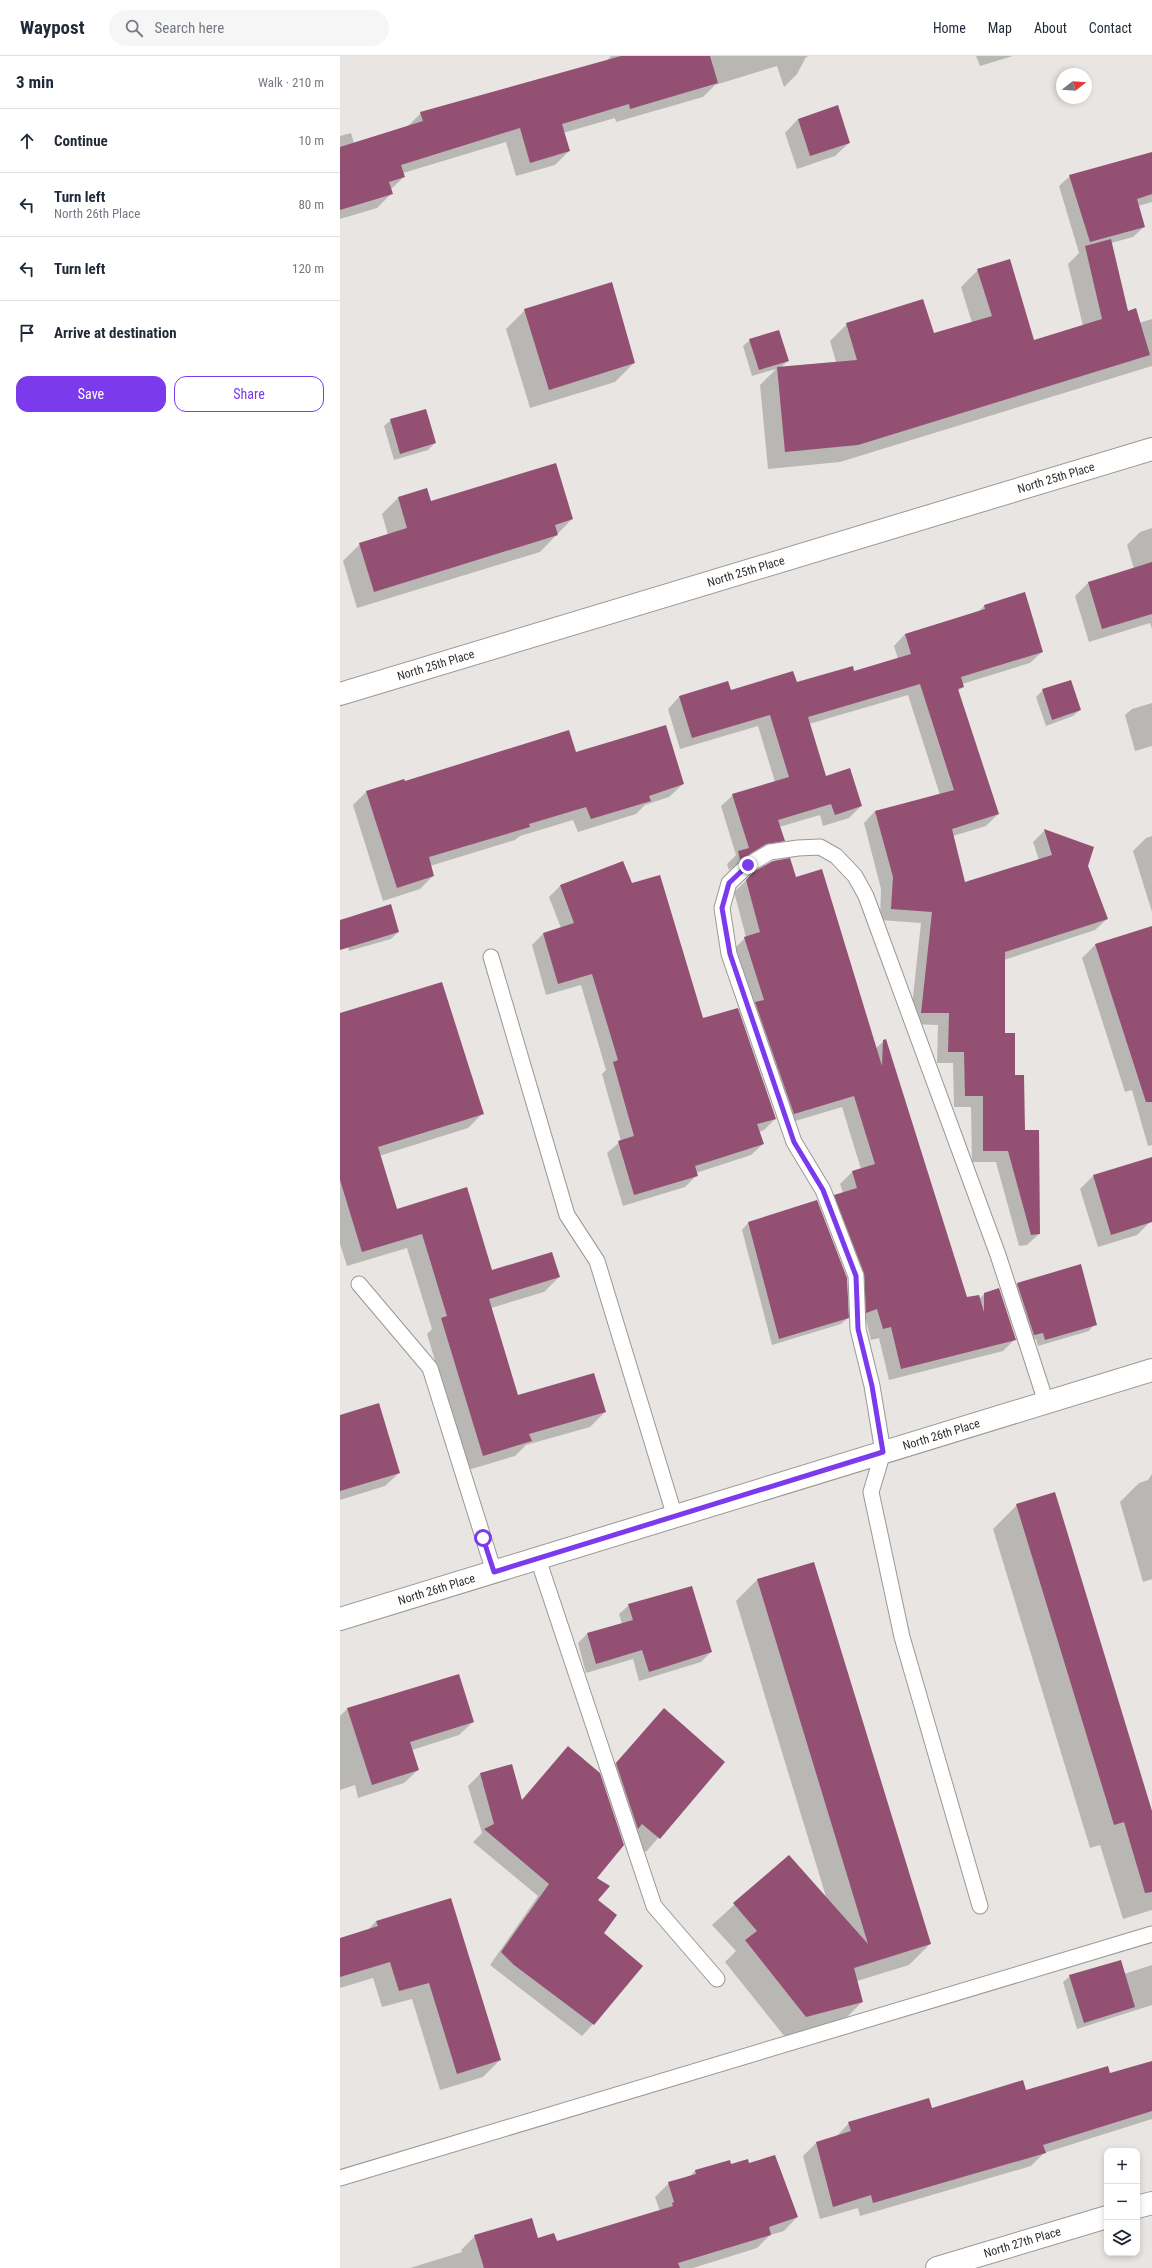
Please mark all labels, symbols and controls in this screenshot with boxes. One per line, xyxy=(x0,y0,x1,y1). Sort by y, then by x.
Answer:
search box xyxy=(109,10,389,46)
text: Waypost xyxy=(20,16,85,39)
icon: search xyxy=(123,17,145,39)
text: Search here xyxy=(155,19,224,37)
text: Home xyxy=(933,20,966,36)
text: Map xyxy=(988,20,1012,36)
text: About xyxy=(1034,20,1067,36)
text: Contact xyxy=(1089,20,1132,36)
north arrow xyxy=(1056,68,1092,104)
text: 3 min xyxy=(16,72,54,92)
text: Walk · 210 m xyxy=(258,75,324,90)
icon: ahead xyxy=(16,130,38,152)
text: Continue xyxy=(54,132,108,150)
text: 10 m xyxy=(298,133,324,148)
text: Turn left xyxy=(54,188,105,206)
icon: left xyxy=(16,194,38,216)
text: 80 m xyxy=(298,197,324,212)
text: North 26th Place xyxy=(54,206,140,221)
icon: left xyxy=(16,258,38,280)
text: Turn left xyxy=(54,260,105,278)
text: 120 m xyxy=(292,261,324,276)
icon: arrive xyxy=(16,322,38,344)
text: Arrive at destination xyxy=(54,324,177,342)
button: Save xyxy=(16,376,166,412)
button: Share xyxy=(174,376,324,412)
street label: North 25th Place xyxy=(1016,460,1097,496)
street label: North 25th Place xyxy=(706,553,787,590)
street label: North 25th Place xyxy=(395,647,476,683)
route end xyxy=(739,856,757,874)
street label: North 26th Place xyxy=(901,1416,982,1453)
route start xyxy=(474,1529,492,1547)
street label: North 26th Place xyxy=(396,1571,477,1608)
map controls xyxy=(1104,2148,1140,2256)
button: + xyxy=(1104,2148,1140,2184)
button: − xyxy=(1104,2184,1140,2220)
button: layers xyxy=(1104,2220,1140,2256)
street label: North 27th Place xyxy=(982,2224,1063,2261)

